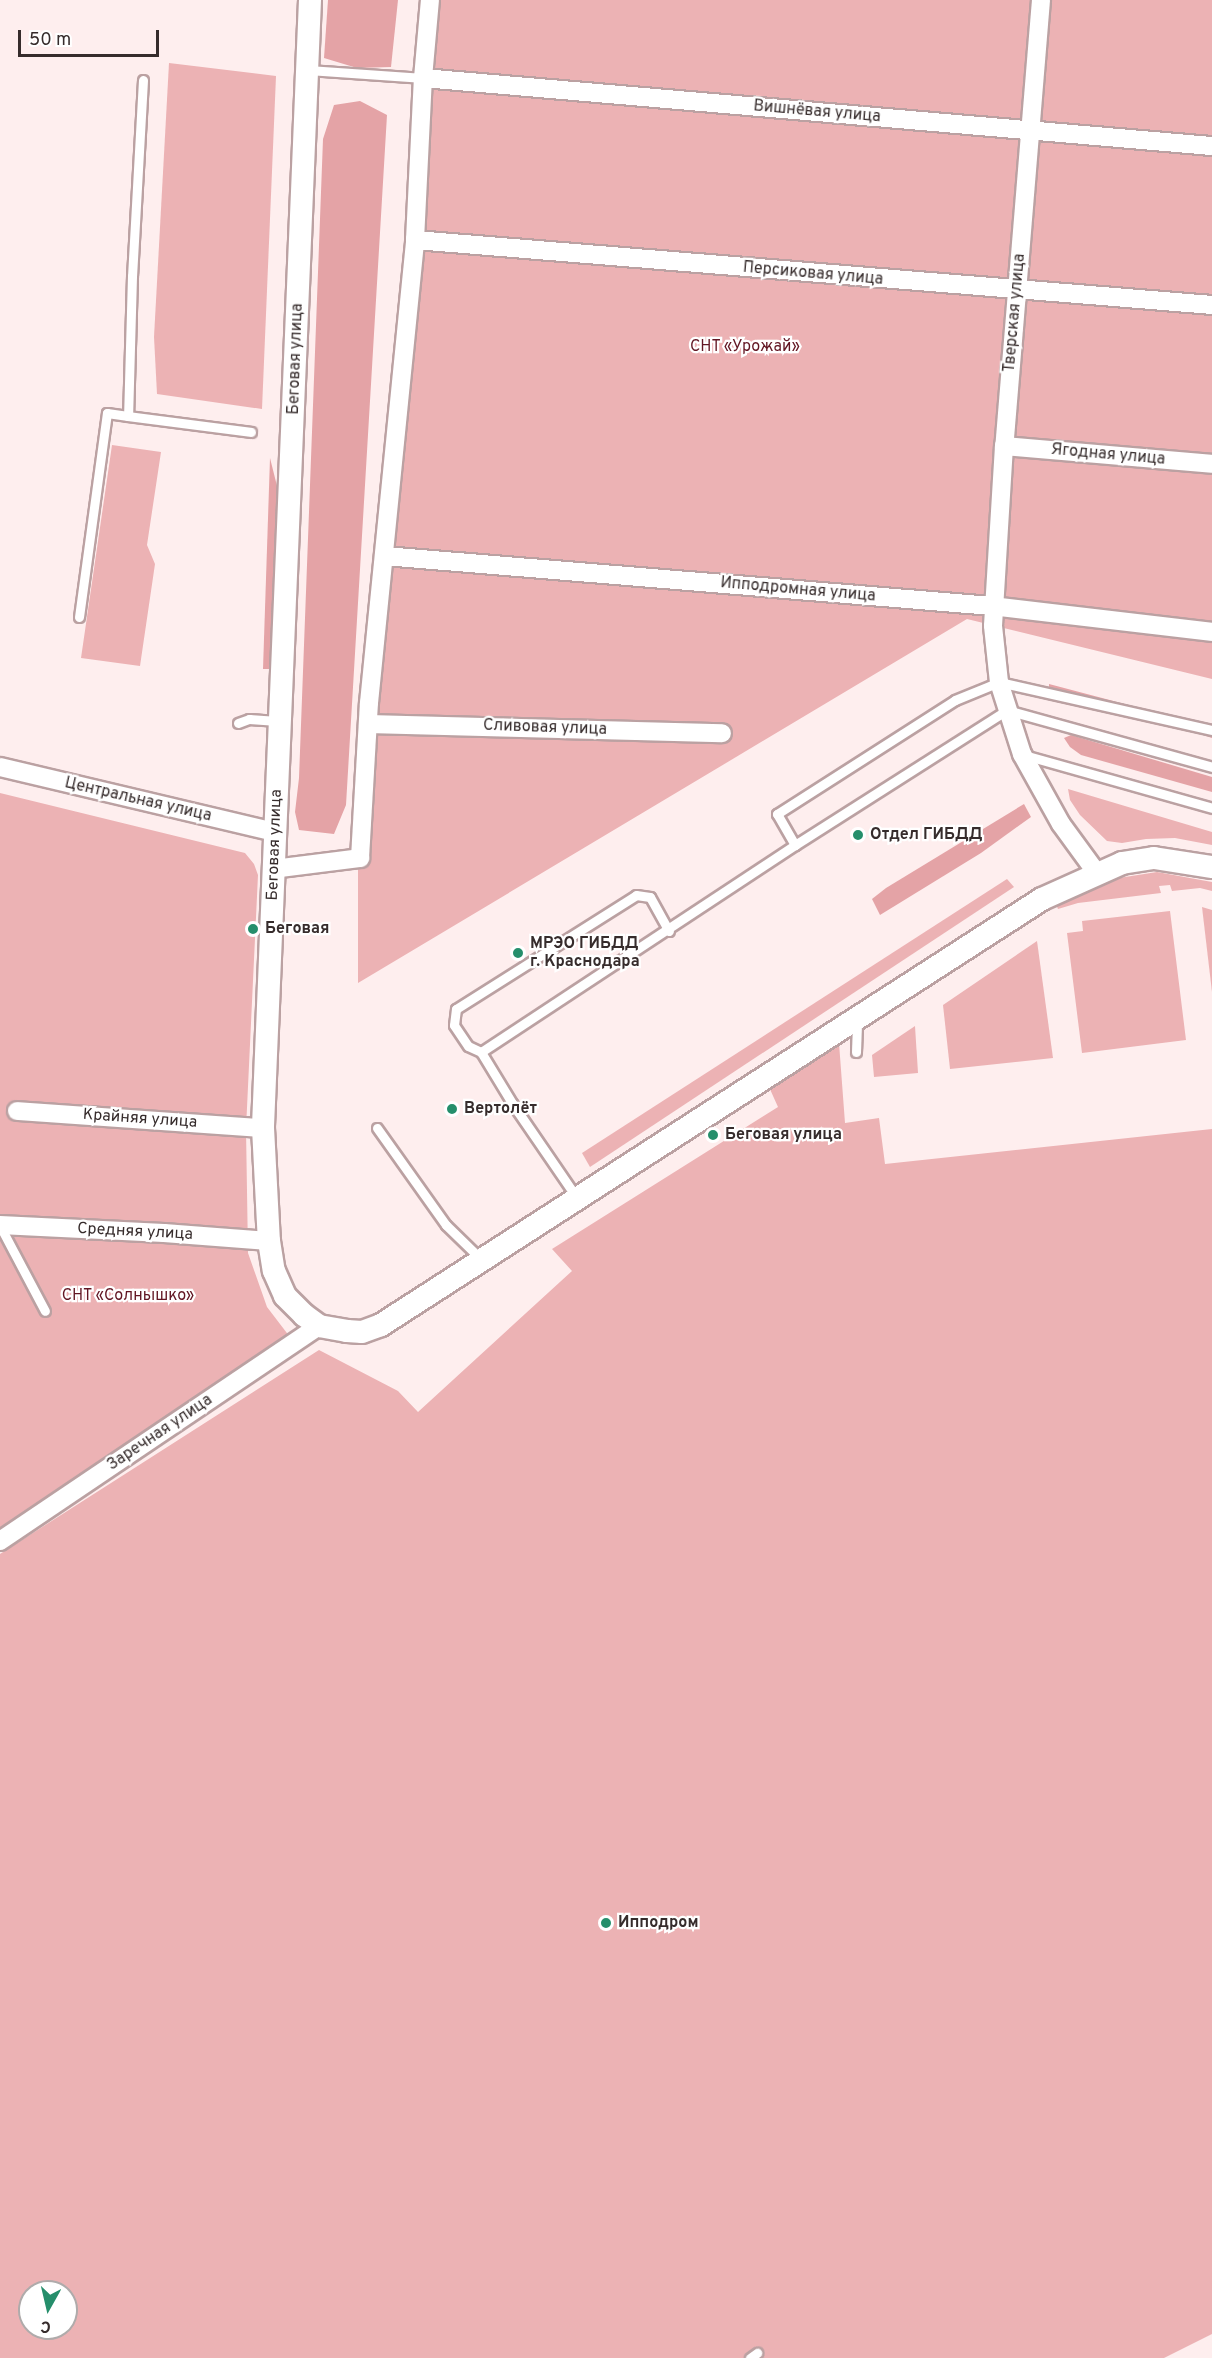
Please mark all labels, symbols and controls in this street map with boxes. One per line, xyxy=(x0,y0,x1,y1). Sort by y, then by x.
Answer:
scale bar xyxy=(21,18,162,56)
text: 50 m xyxy=(29,29,71,52)
street label: Вишнёвая улица xyxy=(753,97,881,127)
street label: Тверская улица xyxy=(1000,253,1030,373)
street label: Персиковая улица xyxy=(742,258,884,290)
street label: Беговая улица xyxy=(284,303,308,415)
park label: СНТ «Урожай» xyxy=(690,337,800,357)
street label: Ягодная улица xyxy=(1050,440,1166,470)
street label: Ипподромная улица xyxy=(720,574,876,606)
street label: Сливовая улица xyxy=(483,716,607,740)
street label: Центральная улица xyxy=(63,774,213,826)
street label: Беговая улица xyxy=(263,789,287,901)
place label: Отдел ГИБДД xyxy=(870,825,983,845)
marker: Отдел ГИБДД xyxy=(851,828,865,842)
place label: Беговая xyxy=(265,919,329,939)
marker: Беговая xyxy=(246,922,260,936)
place label: МРЭО ГИБДД г. Краснодара xyxy=(530,934,640,972)
marker: МРЭО ГИБДД г. Краснодара xyxy=(511,946,525,960)
place label: Вертолёт xyxy=(464,1099,537,1119)
marker: Вертолёт xyxy=(445,1102,459,1116)
street label: Крайняя улица xyxy=(82,1105,198,1133)
place label: Беговая улица xyxy=(725,1125,842,1145)
marker: Беговая улица xyxy=(706,1128,720,1142)
street label: Средняя улица xyxy=(77,1219,193,1245)
park label: СНТ «Солнышко» xyxy=(61,1286,195,1306)
street label: Заречная улица xyxy=(104,1391,216,1475)
place label: Ипподром xyxy=(618,1913,699,1933)
marker: Ипподром xyxy=(599,1916,613,1930)
north arrow xyxy=(18,2280,78,2340)
text: С xyxy=(39,2315,52,2336)

